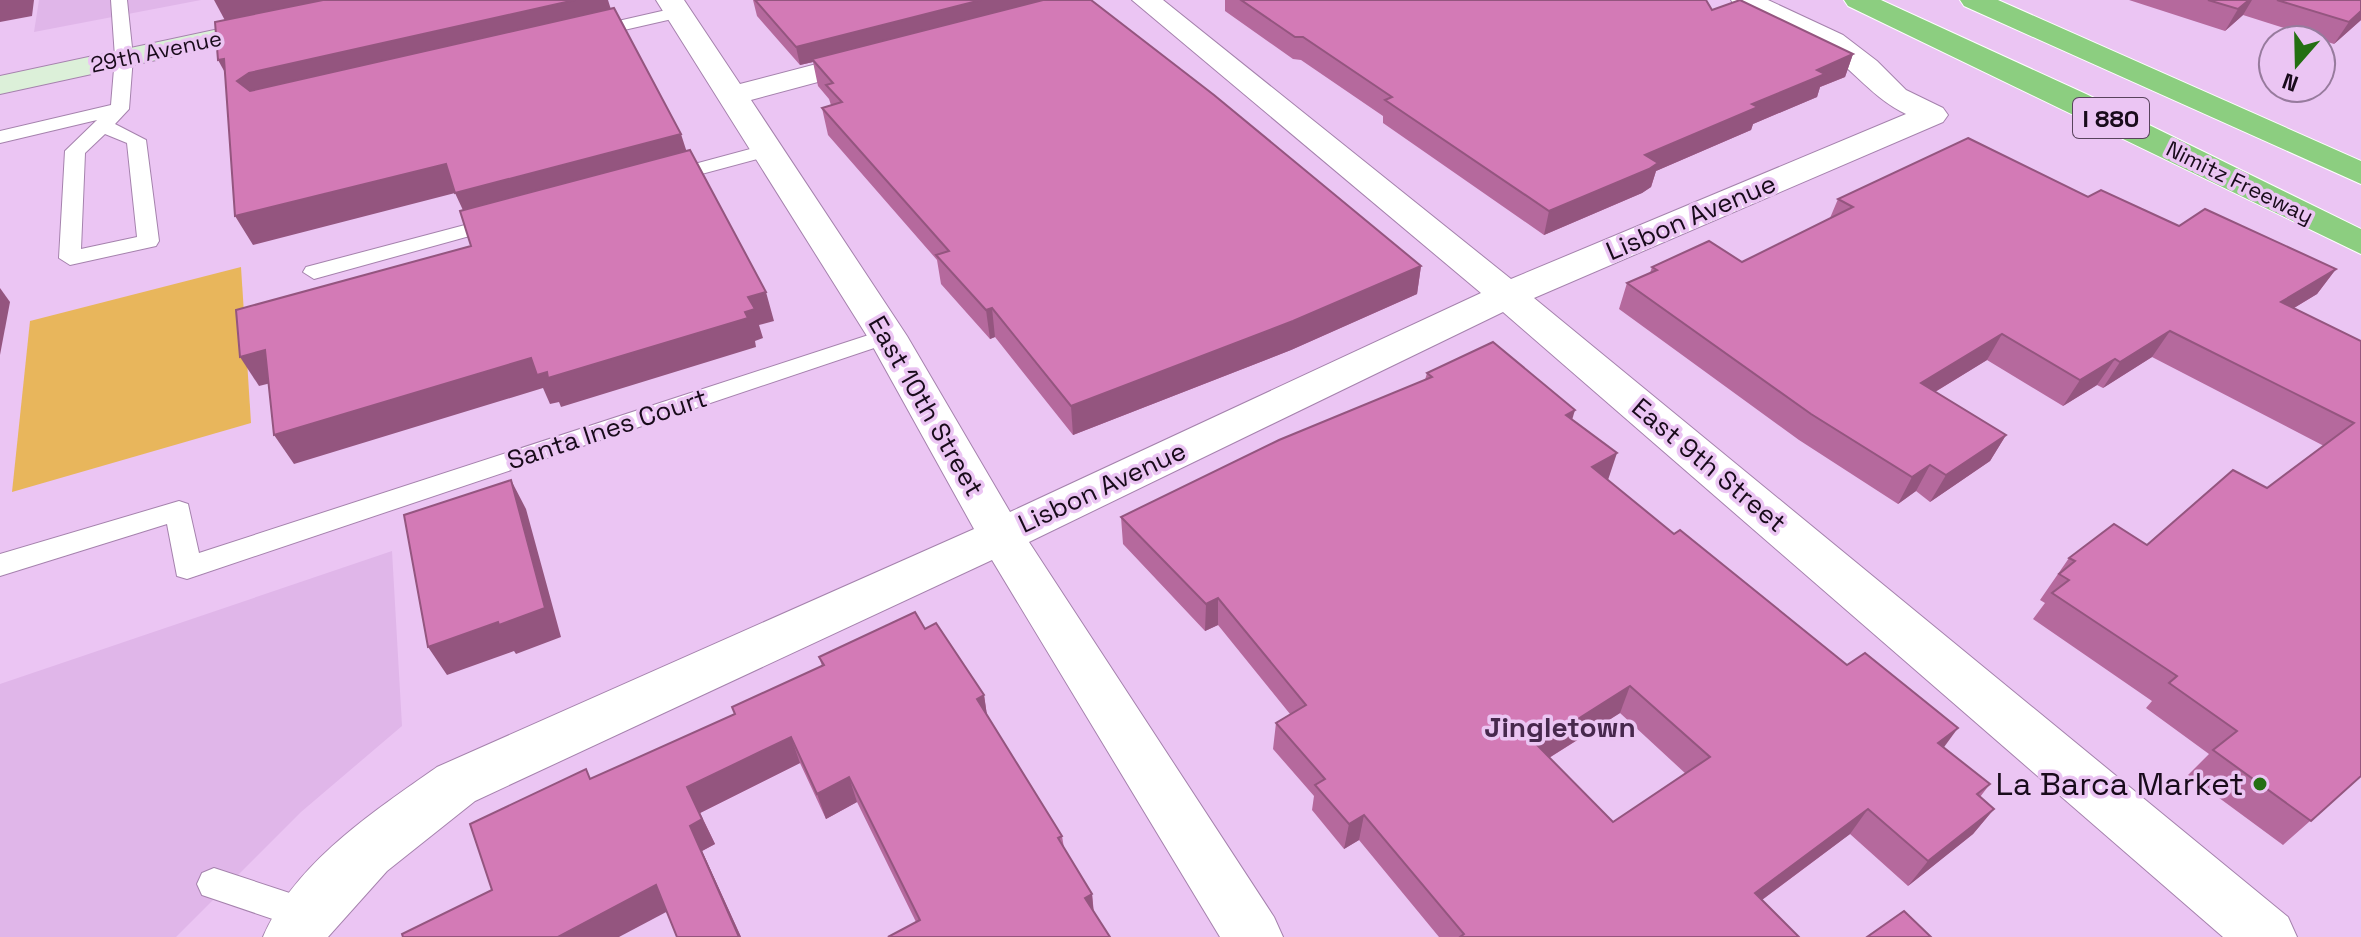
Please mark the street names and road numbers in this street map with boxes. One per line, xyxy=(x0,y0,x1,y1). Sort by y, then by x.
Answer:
street label: 29th Avenue xyxy=(88,23,224,79)
road number: I 880 xyxy=(2073,98,2149,138)
street label: Nimitz Freeway xyxy=(2162,134,2318,230)
street label: Lisbon Avenue xyxy=(1601,166,1781,268)
street label: East 10th Street xyxy=(861,310,991,502)
street label: Santa Ines Court xyxy=(503,381,711,477)
street label: East 9th Street xyxy=(1625,390,1793,540)
street label: Lisbon Avenue xyxy=(1013,433,1191,541)

